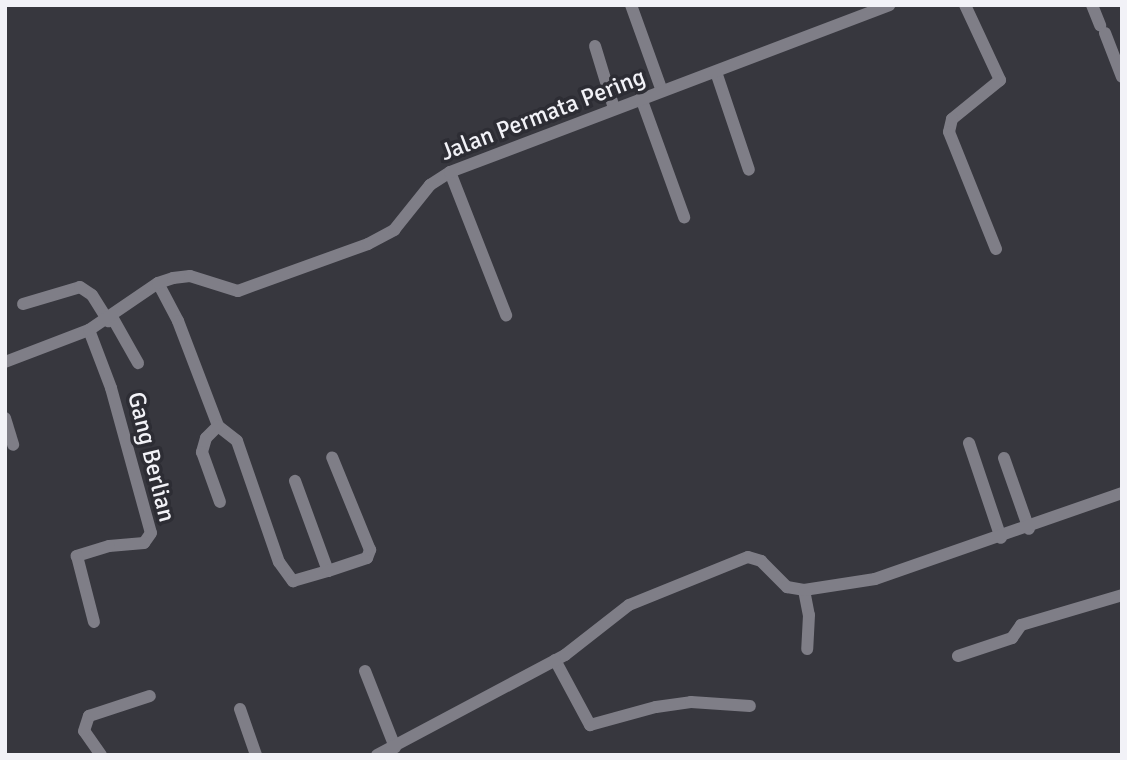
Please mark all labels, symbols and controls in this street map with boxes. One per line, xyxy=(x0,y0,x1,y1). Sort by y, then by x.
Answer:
street label: Jalan Permata Pering xyxy=(437,63,649,167)
street label: Gang Berlian xyxy=(121,389,181,525)

